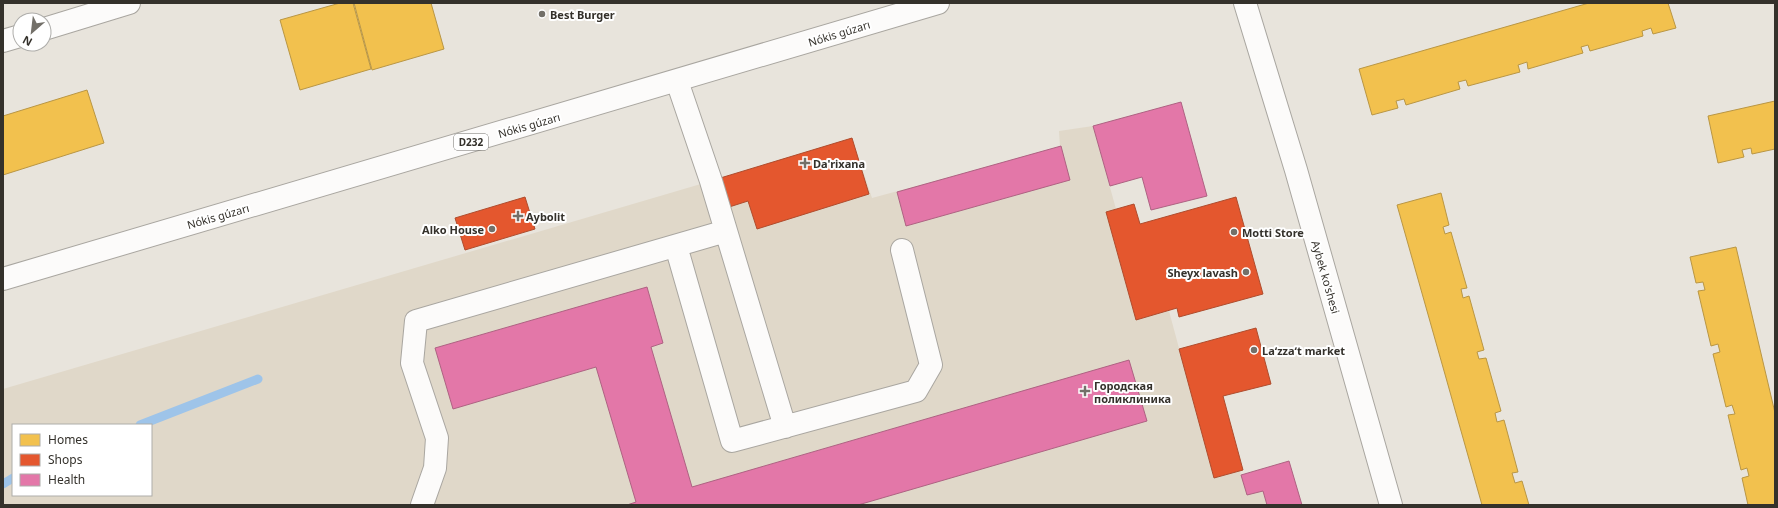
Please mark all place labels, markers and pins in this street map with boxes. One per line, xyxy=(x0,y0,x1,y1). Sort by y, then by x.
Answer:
place label: Best Burger xyxy=(550,7,615,22)
marker: Best Burger xyxy=(537,9,547,19)
place label: Da'rixana xyxy=(813,156,865,171)
marker: Da'rixana xyxy=(800,158,810,168)
place label: Aybolit xyxy=(526,209,565,224)
marker: Aybolit xyxy=(513,211,523,221)
place label: Alko House xyxy=(422,222,484,237)
marker: Alko House xyxy=(487,224,497,234)
place label: Motti Store xyxy=(1242,225,1304,240)
marker: Motti Store xyxy=(1229,227,1239,237)
place label: Sheyx lavash xyxy=(1168,265,1238,280)
marker: Sheyx lavash xyxy=(1241,267,1251,277)
place label: Laʻzzaʻt market xyxy=(1262,343,1345,358)
marker: Laʻzzaʻt market xyxy=(1249,345,1259,355)
place label: Городская поликлиника xyxy=(1094,378,1171,406)
marker: Городская поликлиника xyxy=(1079,385,1091,397)

